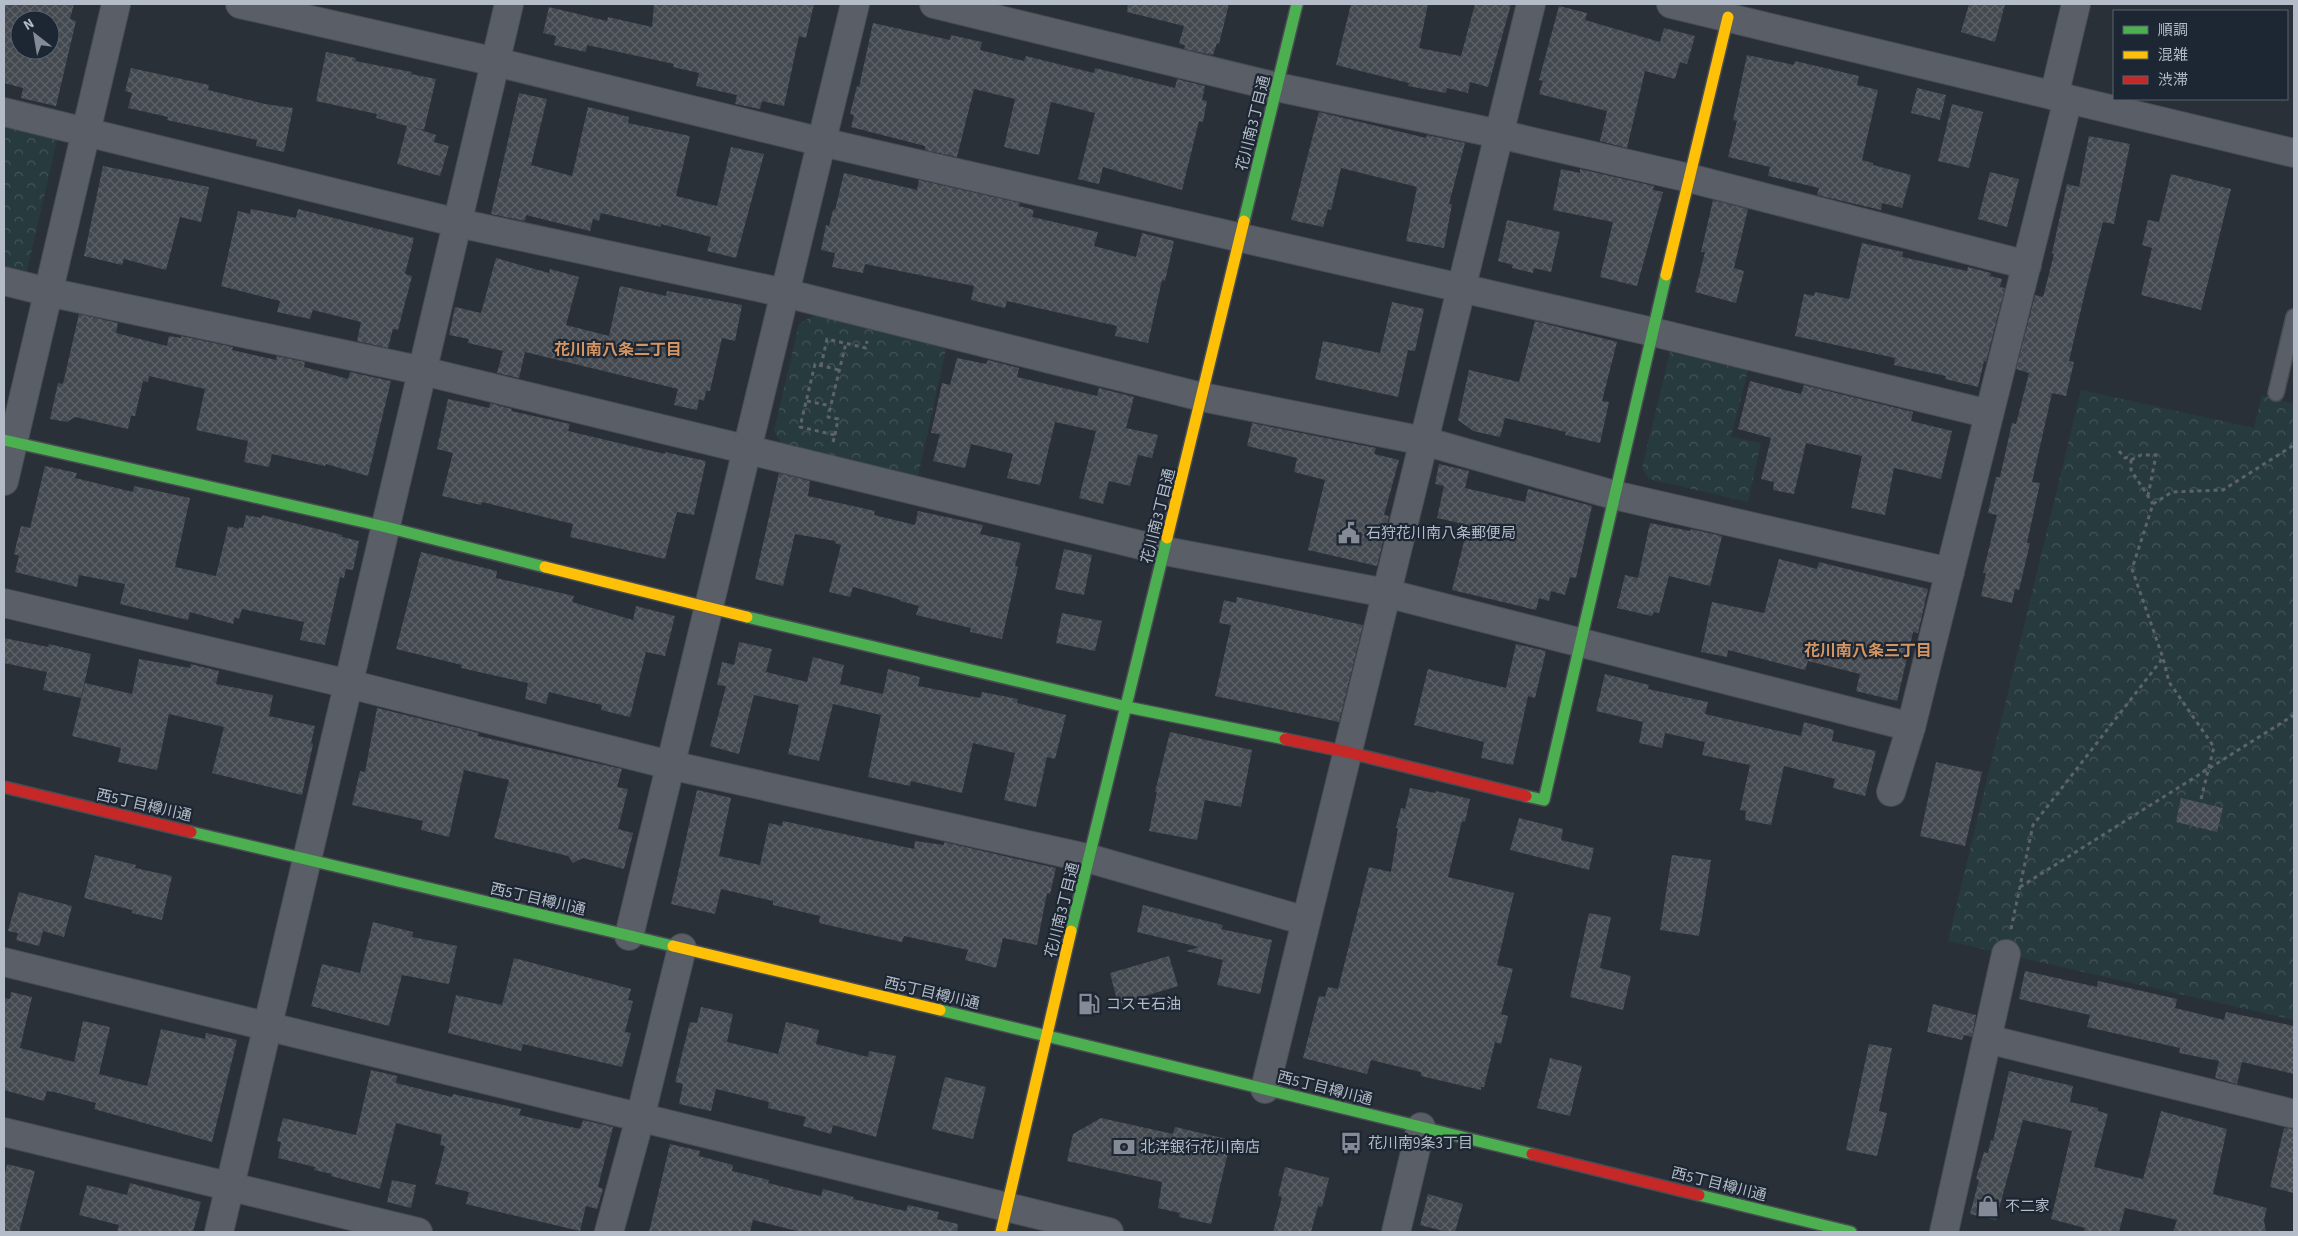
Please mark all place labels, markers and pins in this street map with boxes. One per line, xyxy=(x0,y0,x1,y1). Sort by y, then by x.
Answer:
public building icon: 石狩花川南八条郵便局 xyxy=(1336,520,1362,546)
place label: 石狩花川南八条郵便局 xyxy=(1366,523,1516,544)
fuel station icon: コスモ石油 xyxy=(1076,991,1102,1017)
place label: コスモ石油 xyxy=(1106,994,1181,1015)
bus stop icon: 花川南9条3丁目 xyxy=(1338,1130,1364,1156)
place label: 花川南9条3丁目 xyxy=(1368,1133,1473,1154)
bank icon: 北洋銀行花川南店 xyxy=(1111,1134,1137,1160)
place label: 北洋銀行花川南店 xyxy=(1140,1137,1260,1158)
shop icon: 不二家 xyxy=(1975,1193,2001,1219)
place label: 不二家 xyxy=(2005,1196,2050,1217)

